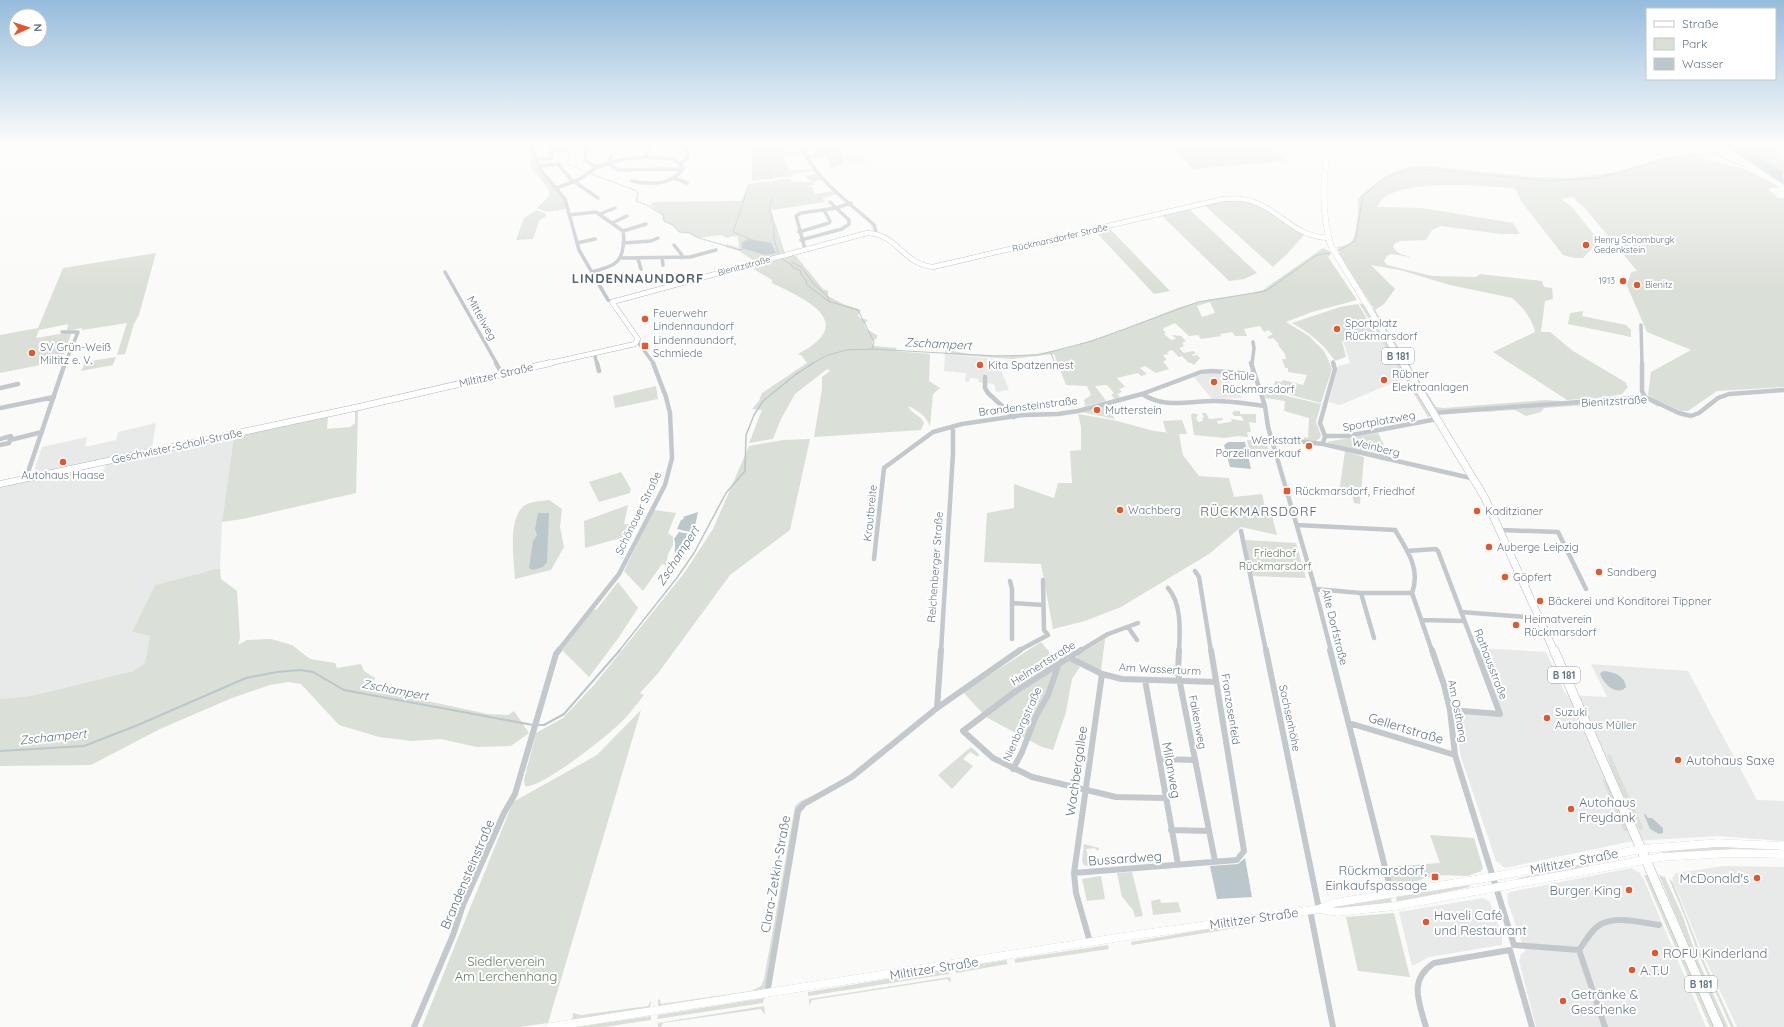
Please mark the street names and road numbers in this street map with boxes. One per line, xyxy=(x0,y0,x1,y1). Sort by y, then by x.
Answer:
street label: Rückmarsdorfer Straße xyxy=(1011,221,1109,254)
street label: Bienitzstraße xyxy=(716,253,771,278)
street label: Mittelweg xyxy=(464,293,500,343)
road number: B 181 xyxy=(1382,348,1414,364)
street label: Miltitzer Straße xyxy=(457,360,535,390)
street label: Bienitzstraße xyxy=(1581,392,1647,410)
street label: Brandensteinstraße xyxy=(978,393,1078,419)
street label: Sportplatzweg xyxy=(1342,408,1416,434)
street label: Geschwister-Scholl-Straße xyxy=(111,425,243,467)
street label: Weinberg xyxy=(1350,434,1402,460)
street label: Schönauer Straße xyxy=(612,469,664,557)
street label: Krautbreite xyxy=(860,484,880,542)
street label: Reichenberger Straße xyxy=(924,511,946,623)
street label: Alte Dorfstraße xyxy=(1319,588,1351,666)
street label: Rathausstraße xyxy=(1471,627,1511,701)
street label: Helmertstraße xyxy=(1008,638,1078,688)
street label: Am Wasserturm xyxy=(1119,660,1201,678)
road number: B 181 xyxy=(1548,667,1580,683)
street label: Franzosenfeld xyxy=(1218,673,1244,745)
street label: Am Osthang xyxy=(1445,678,1471,744)
street label: Sachsenhöhe xyxy=(1276,683,1304,753)
street label: Nienborgstraße xyxy=(999,685,1045,763)
street label: Falkenweg xyxy=(1186,694,1210,750)
street label: Gellertstraße xyxy=(1367,709,1445,747)
street label: Wachbergallee xyxy=(1062,725,1090,817)
street label: Milanweg xyxy=(1159,740,1185,800)
street label: Clara-Zetkin-Straße xyxy=(757,814,793,934)
street label: Brandensteinstraße xyxy=(437,817,497,931)
street label: Miltitzer Straße xyxy=(1528,845,1620,877)
street label: Bussardweg xyxy=(1088,847,1162,869)
street label: Miltitzer Straße xyxy=(1208,904,1300,932)
street label: Miltitzer Straße xyxy=(888,953,980,983)
road number: B 181 xyxy=(1685,976,1717,992)

